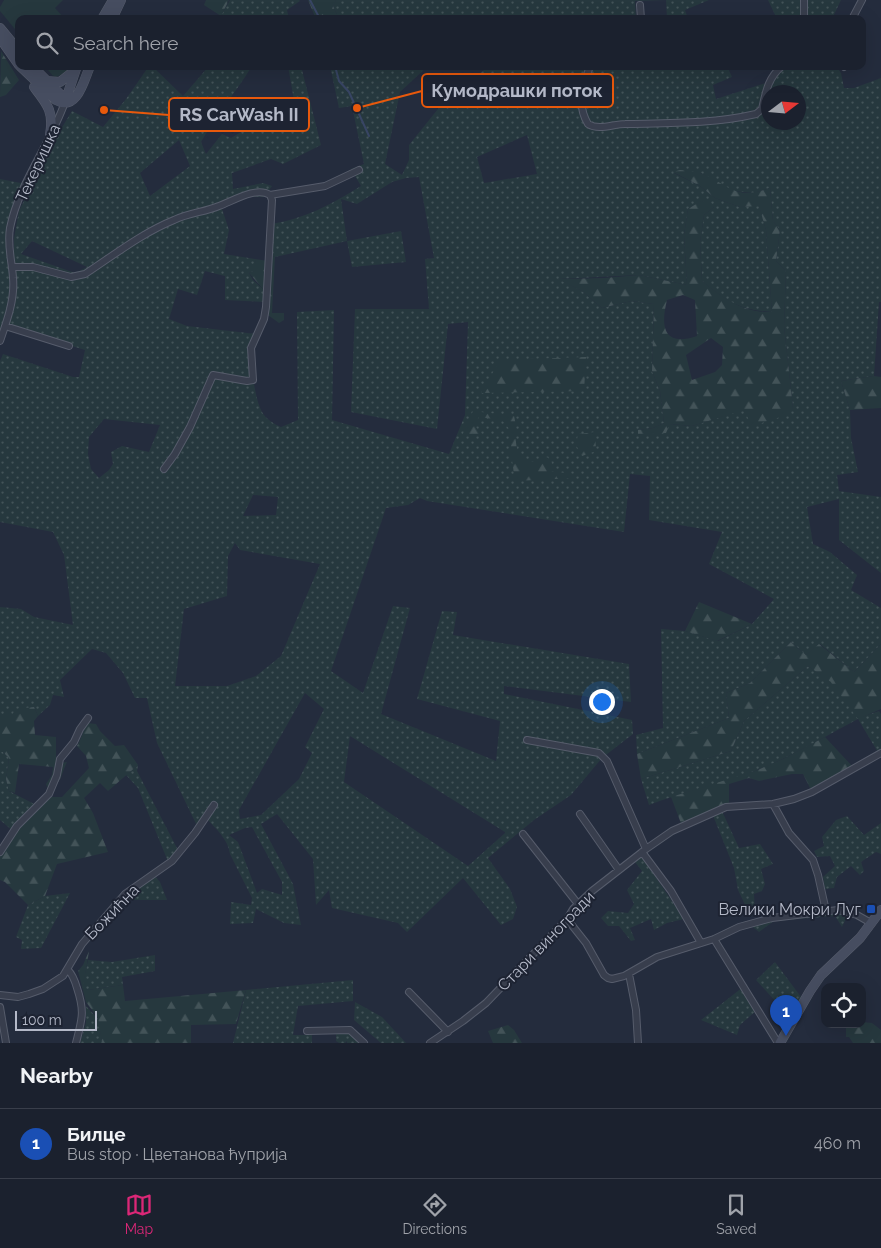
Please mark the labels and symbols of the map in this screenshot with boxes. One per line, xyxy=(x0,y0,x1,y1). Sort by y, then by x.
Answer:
callout: Кумодрашки поток xyxy=(422,74,613,107)
text: Кумодрашки поток xyxy=(431,80,603,101)
north arrow xyxy=(761,85,806,130)
callout: RS CarWash II xyxy=(169,98,309,131)
text: RS CarWash II xyxy=(179,104,299,125)
street label: Текеришка xyxy=(12,121,64,205)
your location xyxy=(589,689,615,715)
street label: Божићна xyxy=(81,880,143,944)
street label: Стари виногради xyxy=(493,887,599,995)
place label: Велики Мокри Луг xyxy=(718,900,862,919)
marker: Велики Мокри Луг xyxy=(865,903,877,915)
pin: 1 xyxy=(770,995,802,1036)
scale bar xyxy=(15,1008,98,1031)

